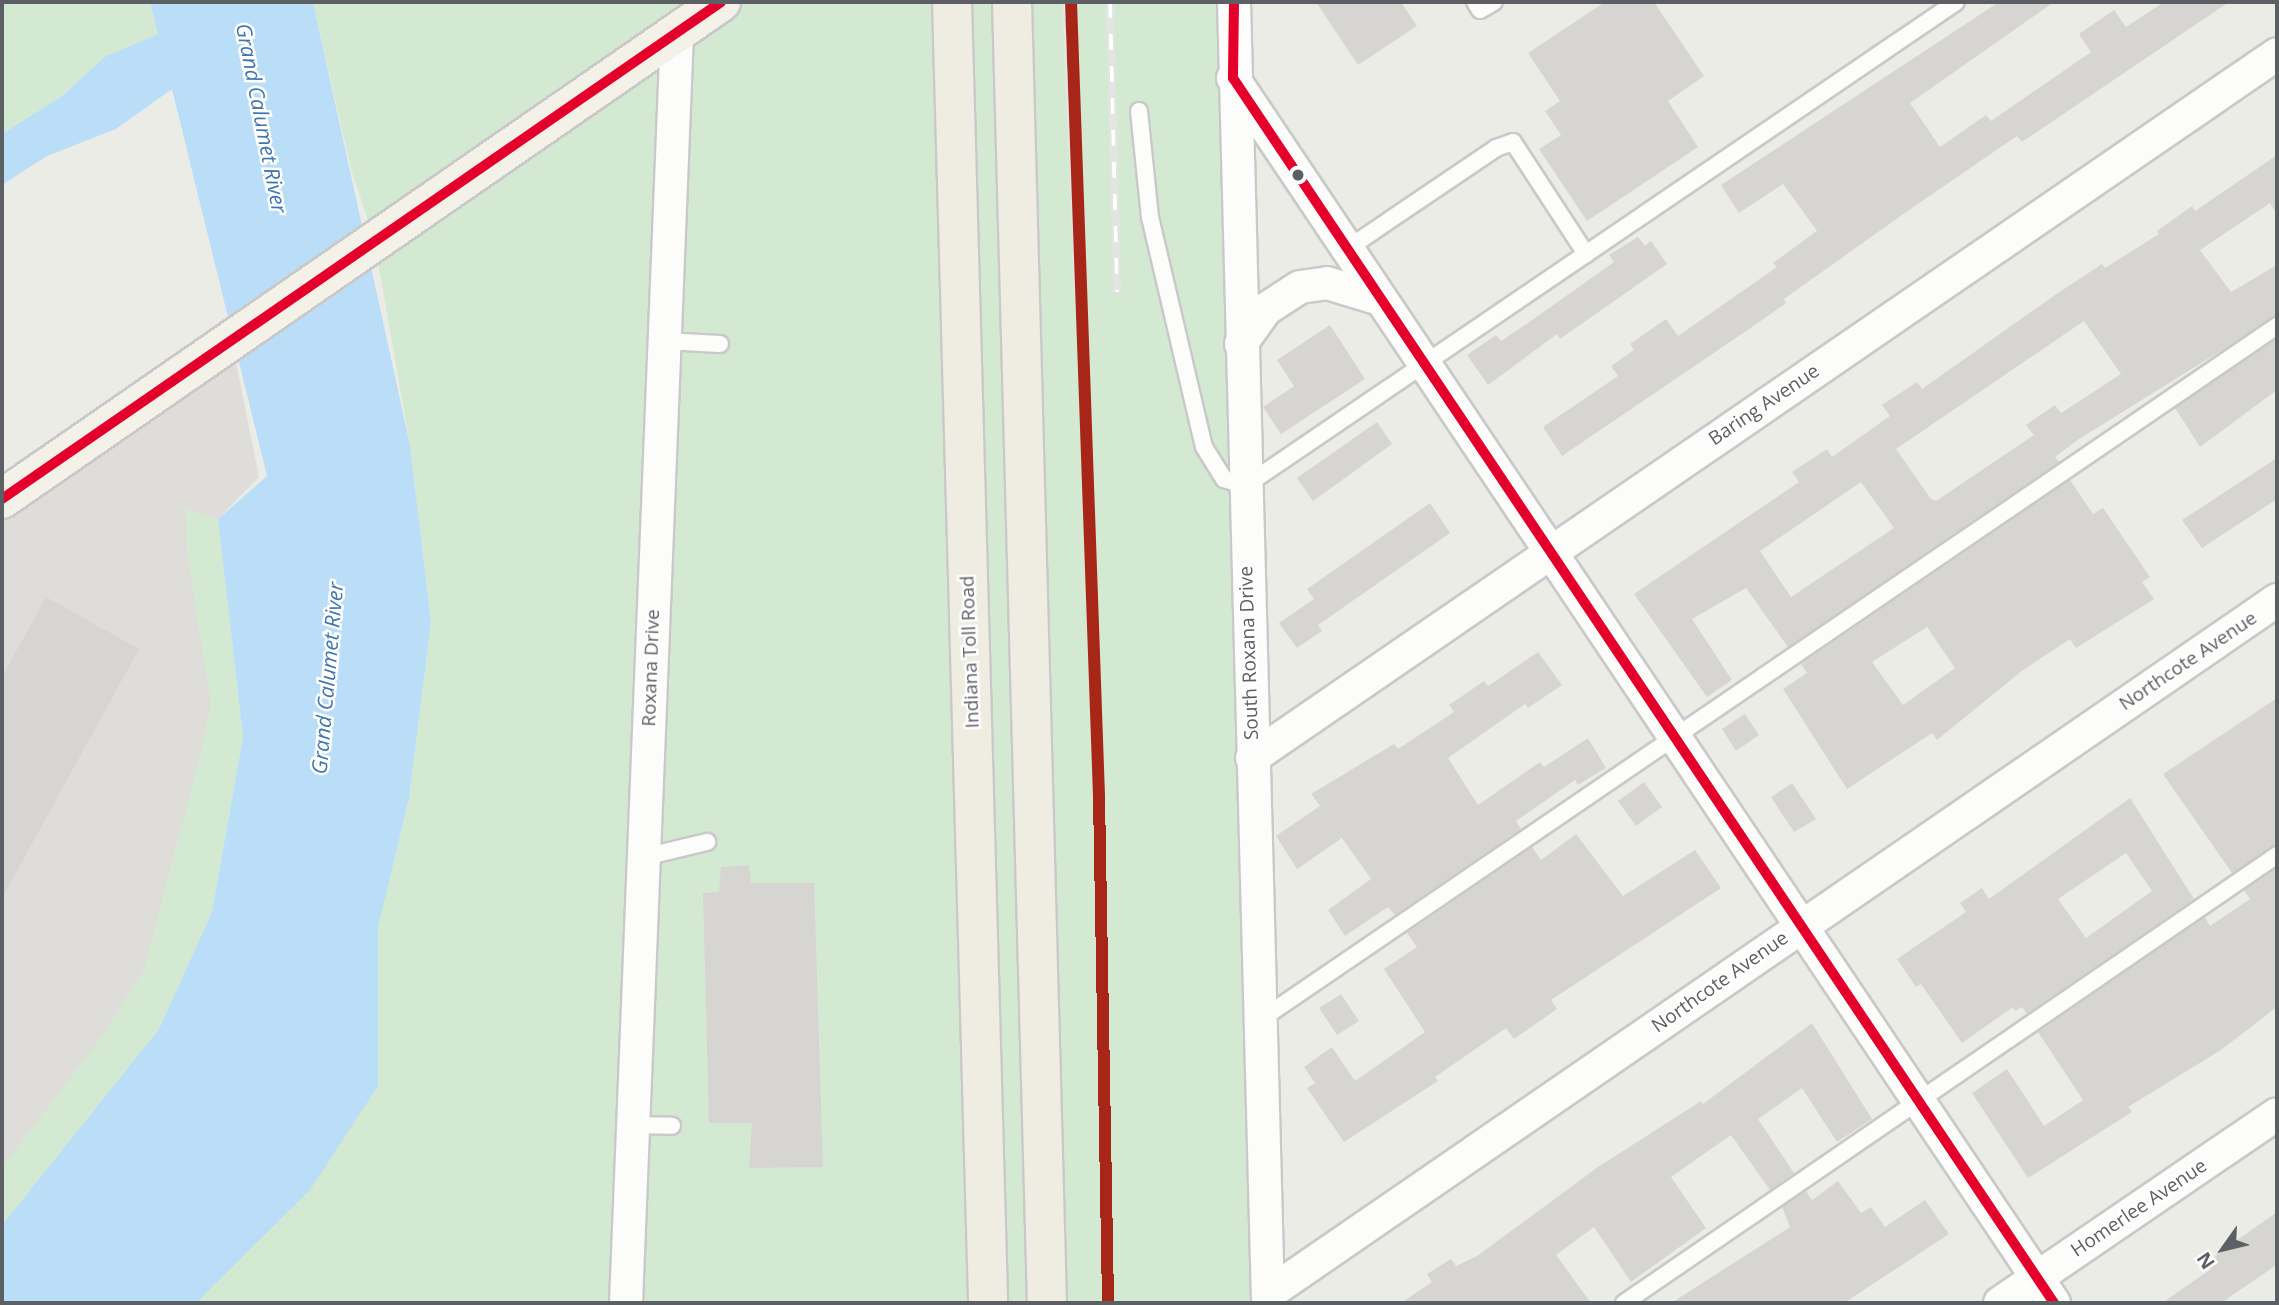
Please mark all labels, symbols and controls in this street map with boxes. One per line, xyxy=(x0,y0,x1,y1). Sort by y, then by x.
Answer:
water label: Grand Calumet River xyxy=(231,21,293,215)
unlabelled marker xyxy=(1291,168,1305,182)
street label: Baring Avenue xyxy=(1704,360,1824,450)
street label: South Roxana Drive xyxy=(1235,566,1263,740)
street label: Indiana Toll Road xyxy=(956,575,984,729)
water label: Grand Calumet River xyxy=(306,581,348,775)
street label: Northcote Avenue xyxy=(2115,607,2261,715)
street label: Roxana Drive xyxy=(638,609,664,727)
street label: Northcote Avenue xyxy=(1648,926,1792,1038)
street label: Homerlee Avenue xyxy=(2067,1154,2211,1262)
north arrow xyxy=(2188,1214,2258,1284)
text: N xyxy=(2190,1247,2221,1274)

